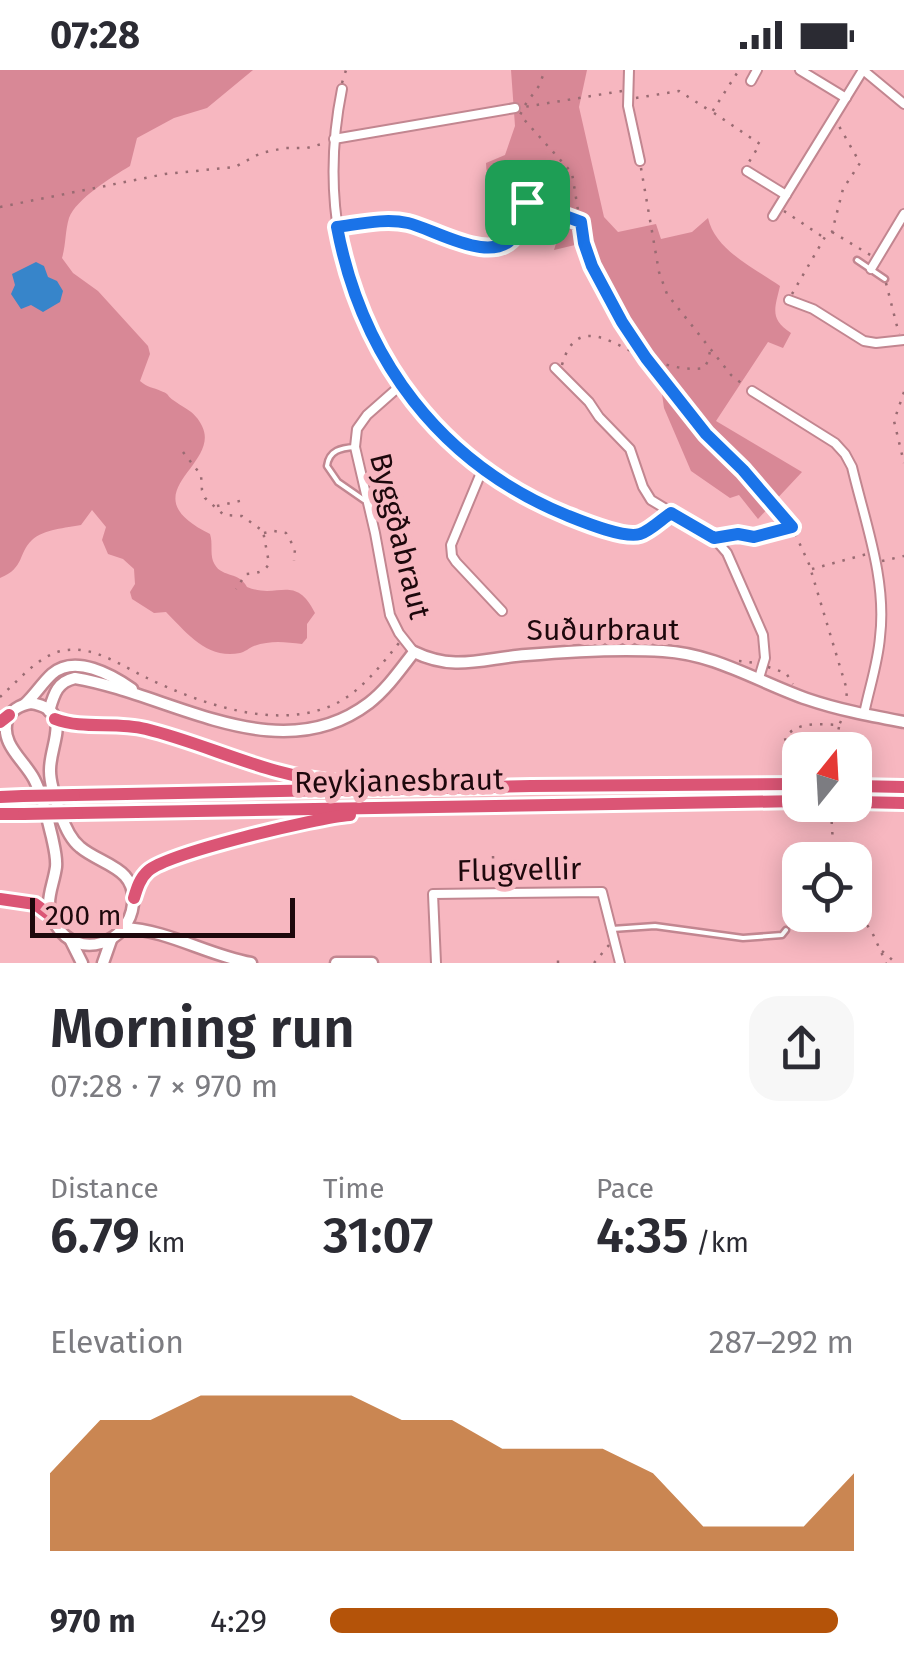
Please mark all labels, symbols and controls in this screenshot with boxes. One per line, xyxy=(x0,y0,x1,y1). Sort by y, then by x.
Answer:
text: 07:28 xyxy=(50,12,140,58)
pin xyxy=(485,160,570,245)
icon: arrive xyxy=(500,175,555,230)
street label: Byggðabraut xyxy=(362,449,438,623)
street label: Suðurbraut xyxy=(527,612,680,648)
north arrow xyxy=(782,732,872,822)
map controls xyxy=(782,732,872,932)
street label: Reykjanesbraut xyxy=(294,761,504,801)
button: locate xyxy=(782,842,872,932)
street label: Flugvellir xyxy=(456,851,582,889)
scale bar xyxy=(30,893,295,938)
text: 200 m xyxy=(45,899,122,932)
text: Morning run xyxy=(50,996,355,1062)
button: share xyxy=(749,996,854,1101)
text: 07:28 · 7 × 970 m xyxy=(50,1067,278,1105)
text: Distance xyxy=(50,1172,159,1205)
text: Time xyxy=(323,1172,385,1205)
text: Pace xyxy=(596,1172,654,1205)
text: 6.79 xyxy=(50,1205,140,1265)
text: 31:07 xyxy=(323,1205,433,1265)
text: 4:35 xyxy=(596,1205,689,1265)
text: km xyxy=(140,1226,186,1259)
text: /km xyxy=(689,1226,749,1259)
text: Elevation xyxy=(50,1323,184,1361)
text: 287–292 m xyxy=(709,1323,854,1361)
text: 970 m xyxy=(50,1602,136,1640)
text: 4:29 xyxy=(210,1602,267,1640)

